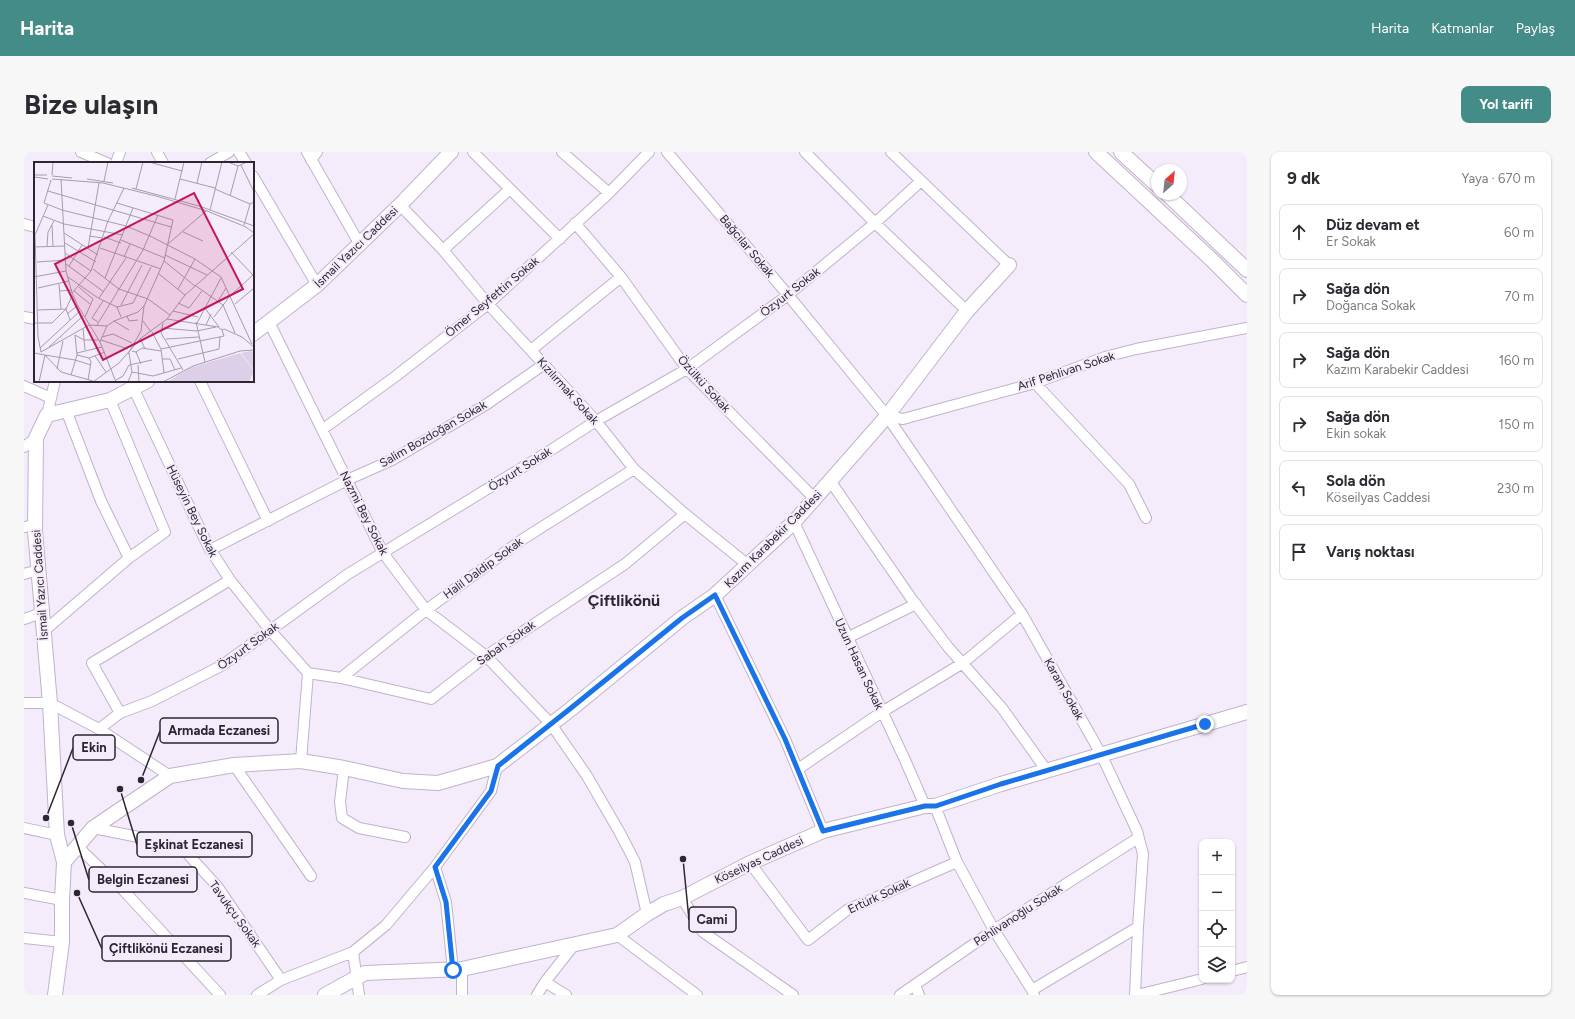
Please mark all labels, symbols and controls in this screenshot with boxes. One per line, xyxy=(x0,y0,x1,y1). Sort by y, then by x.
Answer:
text: Harita xyxy=(20,17,74,40)
text: Harita xyxy=(1371,20,1409,37)
text: Katmanlar xyxy=(1431,20,1494,37)
text: Paylaş xyxy=(1516,20,1555,37)
button: Yol tarifi xyxy=(1461,86,1551,123)
text: Bize ulaşın xyxy=(24,87,158,121)
inset map xyxy=(34,162,254,382)
north arrow xyxy=(1151,164,1187,200)
text: 9 dk xyxy=(1287,168,1320,188)
text: Yaya · 670 m xyxy=(1461,171,1535,186)
street label: İsmail Yazıcı Caddesi xyxy=(311,203,401,291)
street label: Bağcılar Sokak xyxy=(717,212,777,280)
text: Düz devam et xyxy=(1326,216,1420,234)
icon: ahead xyxy=(1288,221,1310,243)
text: 60 m xyxy=(1504,225,1534,240)
text: Er Sokak xyxy=(1326,234,1376,249)
street label: Ömer Seyfettin Sokak xyxy=(442,254,542,340)
street label: Özyurt Sokak xyxy=(757,264,823,320)
text: Sağa dön xyxy=(1326,280,1390,298)
icon: right xyxy=(1288,285,1310,307)
text: 70 m xyxy=(1504,289,1534,304)
text: Doğanca Sokak xyxy=(1326,298,1416,313)
text: Sağa dön xyxy=(1326,344,1390,362)
street label: Arif Pehlivan Sokak xyxy=(1015,349,1117,393)
icon: right xyxy=(1288,349,1310,371)
street label: Özülkü Sokak xyxy=(675,353,733,416)
text: 160 m xyxy=(1499,353,1534,368)
street label: Kızılırmak Sokak xyxy=(534,355,602,428)
text: Kazım Karabekir Caddesi xyxy=(1326,362,1469,377)
street label: Salim Bozdoğan Sokak xyxy=(377,398,489,470)
text: Sağa dön xyxy=(1326,408,1390,426)
icon: right xyxy=(1288,413,1310,435)
text: 150 m xyxy=(1499,417,1534,432)
text: Ekin sokak xyxy=(1326,426,1386,441)
street label: Özyurt Sokak xyxy=(486,444,554,494)
street label: Hüseyin Bey Sokak xyxy=(163,462,221,560)
street label: Nazmi Bey Sokak xyxy=(337,469,391,557)
text: Sola dön xyxy=(1326,472,1385,490)
icon: left xyxy=(1288,477,1310,499)
text: 230 m xyxy=(1497,481,1534,496)
street label: Kazım Karabekir Caddesi xyxy=(721,487,825,591)
text: Köseilyas Caddesi xyxy=(1326,490,1430,505)
street label: İsmail Yazıcı Caddesi xyxy=(29,529,51,641)
street label: Halil Daldip Sokak xyxy=(440,534,526,602)
icon: arrive xyxy=(1288,541,1310,563)
text: Varış noktası xyxy=(1326,543,1415,561)
district label: Çiftlikönü xyxy=(588,591,660,610)
street label: Uzun Hasan Sokak xyxy=(832,616,886,712)
street label: Sabah Sokak xyxy=(474,618,538,668)
street label: Özyurt Sokak xyxy=(215,619,281,673)
street label: Karam Sokak xyxy=(1041,656,1087,723)
route end xyxy=(1196,715,1214,733)
callout: Armada Eczanesi xyxy=(160,718,278,743)
text: Armada Eczanesi xyxy=(168,723,270,738)
callout: Ekin xyxy=(73,735,115,760)
text: Ekin xyxy=(81,740,107,755)
callout: Eşkinat Eczanesi xyxy=(137,832,252,857)
street label: Köseilyas Caddesi xyxy=(712,833,806,887)
text: Eşkinat Eczanesi xyxy=(145,837,243,852)
map controls xyxy=(1199,839,1235,983)
button: + xyxy=(1199,839,1235,875)
callout: Belgin Eczanesi xyxy=(89,867,197,892)
text: Belgin Eczanesi xyxy=(97,872,189,887)
street label: Ertürk Sokak xyxy=(846,875,913,917)
button: − xyxy=(1199,875,1235,911)
street label: Tavukçu Sokak xyxy=(206,878,264,950)
street label: Pehlivanoğlu Sokak xyxy=(971,881,1065,949)
callout: Cami xyxy=(689,907,736,932)
button: locate xyxy=(1199,911,1235,947)
text: Cami xyxy=(696,912,728,927)
callout: Çiftlikönü Eczanesi xyxy=(102,936,231,961)
text: Çiftlikönü Eczanesi xyxy=(109,941,223,956)
button: layers xyxy=(1199,947,1235,983)
route start xyxy=(444,961,462,979)

